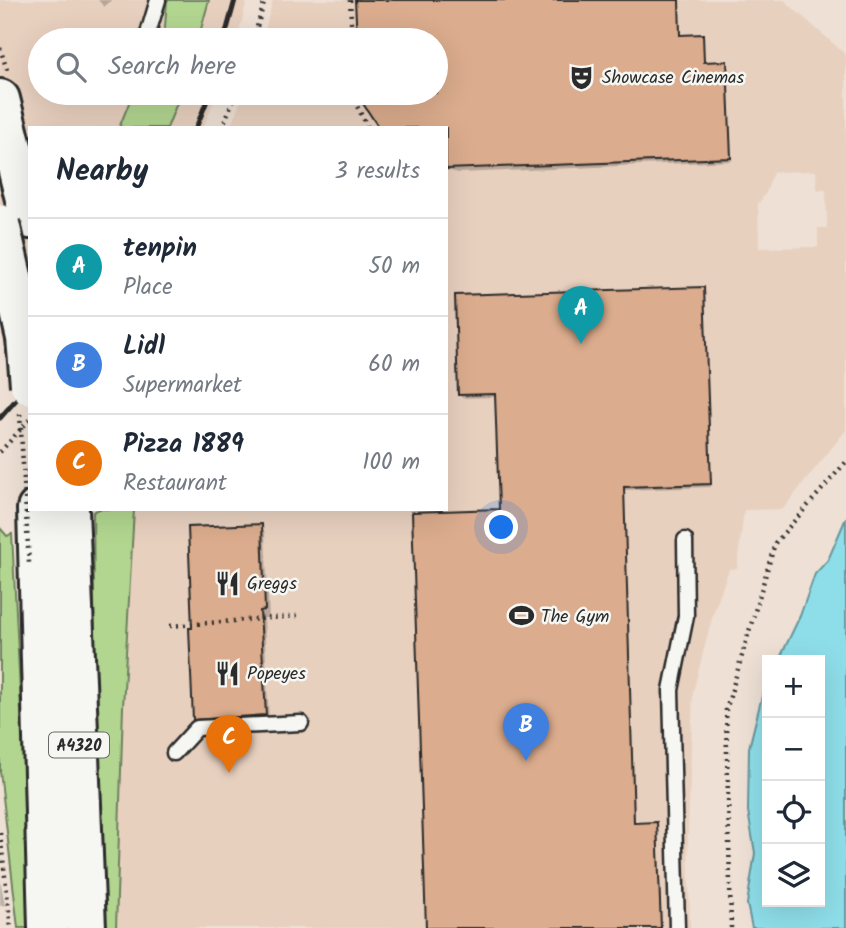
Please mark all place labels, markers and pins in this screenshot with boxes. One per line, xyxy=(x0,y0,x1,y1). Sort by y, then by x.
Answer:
theatre icon: Showcase Cinemas xyxy=(568,63,596,91)
place label: Showcase Cinemas xyxy=(602,64,744,93)
pin: A xyxy=(558,286,604,344)
restaurant icon: Greggs xyxy=(213,569,241,597)
place label: Greggs xyxy=(247,570,297,599)
sports icon: The Gym xyxy=(507,602,535,630)
place label: The Gym xyxy=(541,603,609,632)
restaurant icon: Popeyes xyxy=(213,659,241,687)
place label: Popeyes xyxy=(247,660,306,689)
pin: B xyxy=(503,703,549,761)
pin: C xyxy=(206,715,252,773)

